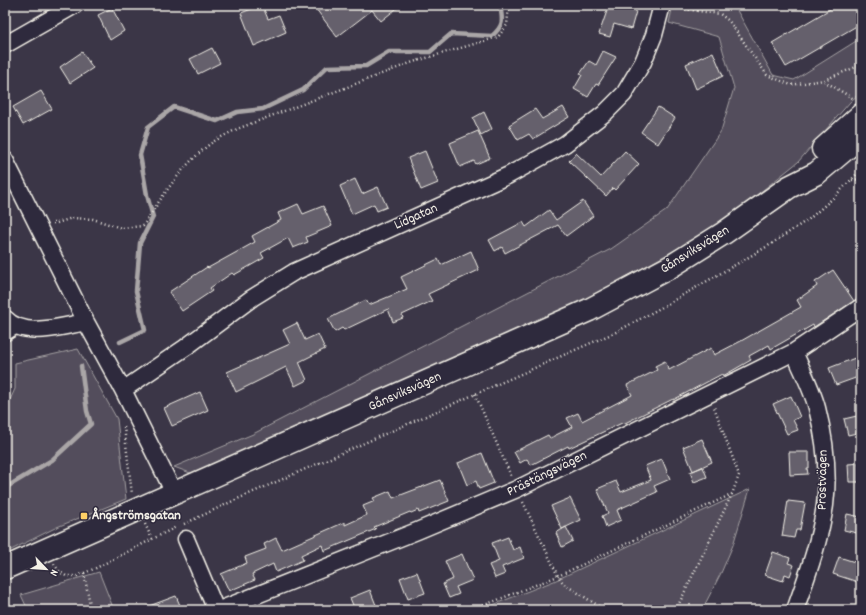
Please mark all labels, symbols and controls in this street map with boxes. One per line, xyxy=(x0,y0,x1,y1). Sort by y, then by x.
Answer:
street label: Lidgatan xyxy=(391,199,441,235)
street label: Gånsviksvägen xyxy=(657,221,733,279)
street label: Gånsviksvägen xyxy=(365,367,445,417)
street label: Prästängsvägen xyxy=(504,446,590,502)
street label: Prostvägen xyxy=(812,450,834,510)
place label: Ångströmsgatan xyxy=(92,506,181,526)
marker: Ångströmsgatan xyxy=(79,511,89,521)
north arrow xyxy=(26,549,66,589)
text: N xyxy=(45,567,62,579)

